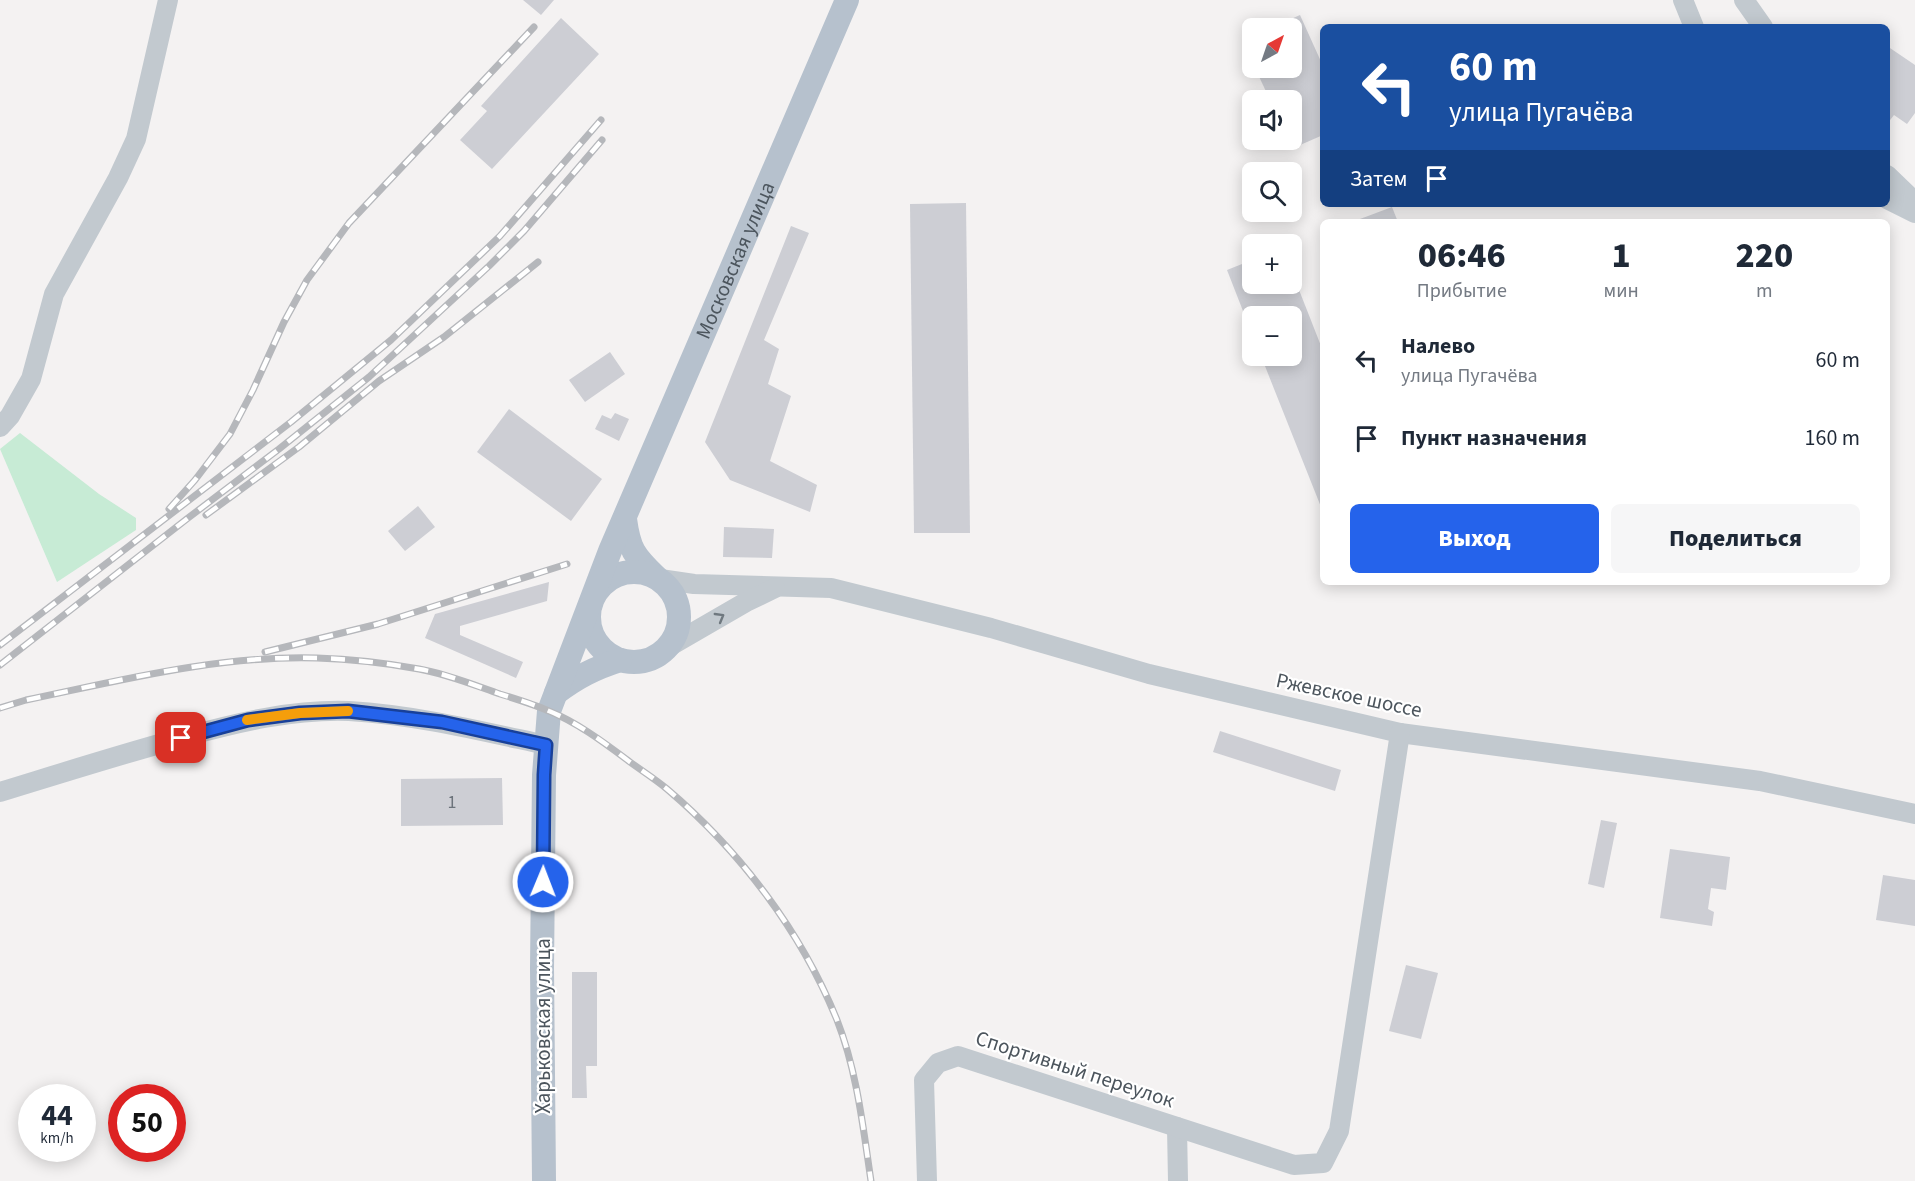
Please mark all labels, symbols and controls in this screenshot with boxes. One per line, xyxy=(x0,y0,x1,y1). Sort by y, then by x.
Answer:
north arrow xyxy=(1242,18,1302,78)
map controls xyxy=(1242,18,1302,366)
text: 60 m xyxy=(1449,37,1538,97)
icon: left xyxy=(1350,48,1428,126)
button: sound xyxy=(1242,90,1302,150)
text: улица Пугачёва xyxy=(1449,93,1634,132)
button: search xyxy=(1242,162,1302,222)
icon: arrive xyxy=(1420,162,1453,195)
text: Затем xyxy=(1350,163,1408,195)
street label: Московская улица xyxy=(688,177,782,344)
text: 06:46 xyxy=(1418,230,1506,281)
text: 1 xyxy=(1612,230,1631,281)
text: 220 xyxy=(1736,230,1793,281)
button: + xyxy=(1242,234,1302,294)
text: Прибытие xyxy=(1417,277,1507,305)
text: мин xyxy=(1604,277,1639,305)
text: m xyxy=(1756,277,1773,305)
button: − xyxy=(1242,306,1302,366)
text: Налево xyxy=(1401,330,1475,362)
icon: left xyxy=(1350,344,1383,377)
text: 60 m xyxy=(1815,344,1860,376)
text: улица Пугачёва xyxy=(1401,362,1538,390)
icon: arrive xyxy=(1350,422,1383,455)
text: Пункт назначения xyxy=(1401,422,1587,454)
text: 160 m xyxy=(1805,422,1860,454)
button: Выход xyxy=(1350,504,1599,573)
button: Поделиться xyxy=(1611,504,1860,573)
one-way arrow xyxy=(714,613,725,624)
street label: Ржевское шоссе xyxy=(1273,665,1425,725)
pin xyxy=(155,712,206,763)
icon: arrive xyxy=(164,721,197,754)
house number: 1 xyxy=(448,790,456,815)
position arrow xyxy=(511,850,575,914)
street label: Харьковская улица xyxy=(528,938,558,1114)
street label: Спортивный переулок xyxy=(972,1023,1179,1115)
speed limit sign: 50 xyxy=(108,1084,186,1162)
text: 44 xyxy=(41,1094,73,1137)
text: km/h xyxy=(40,1128,74,1149)

